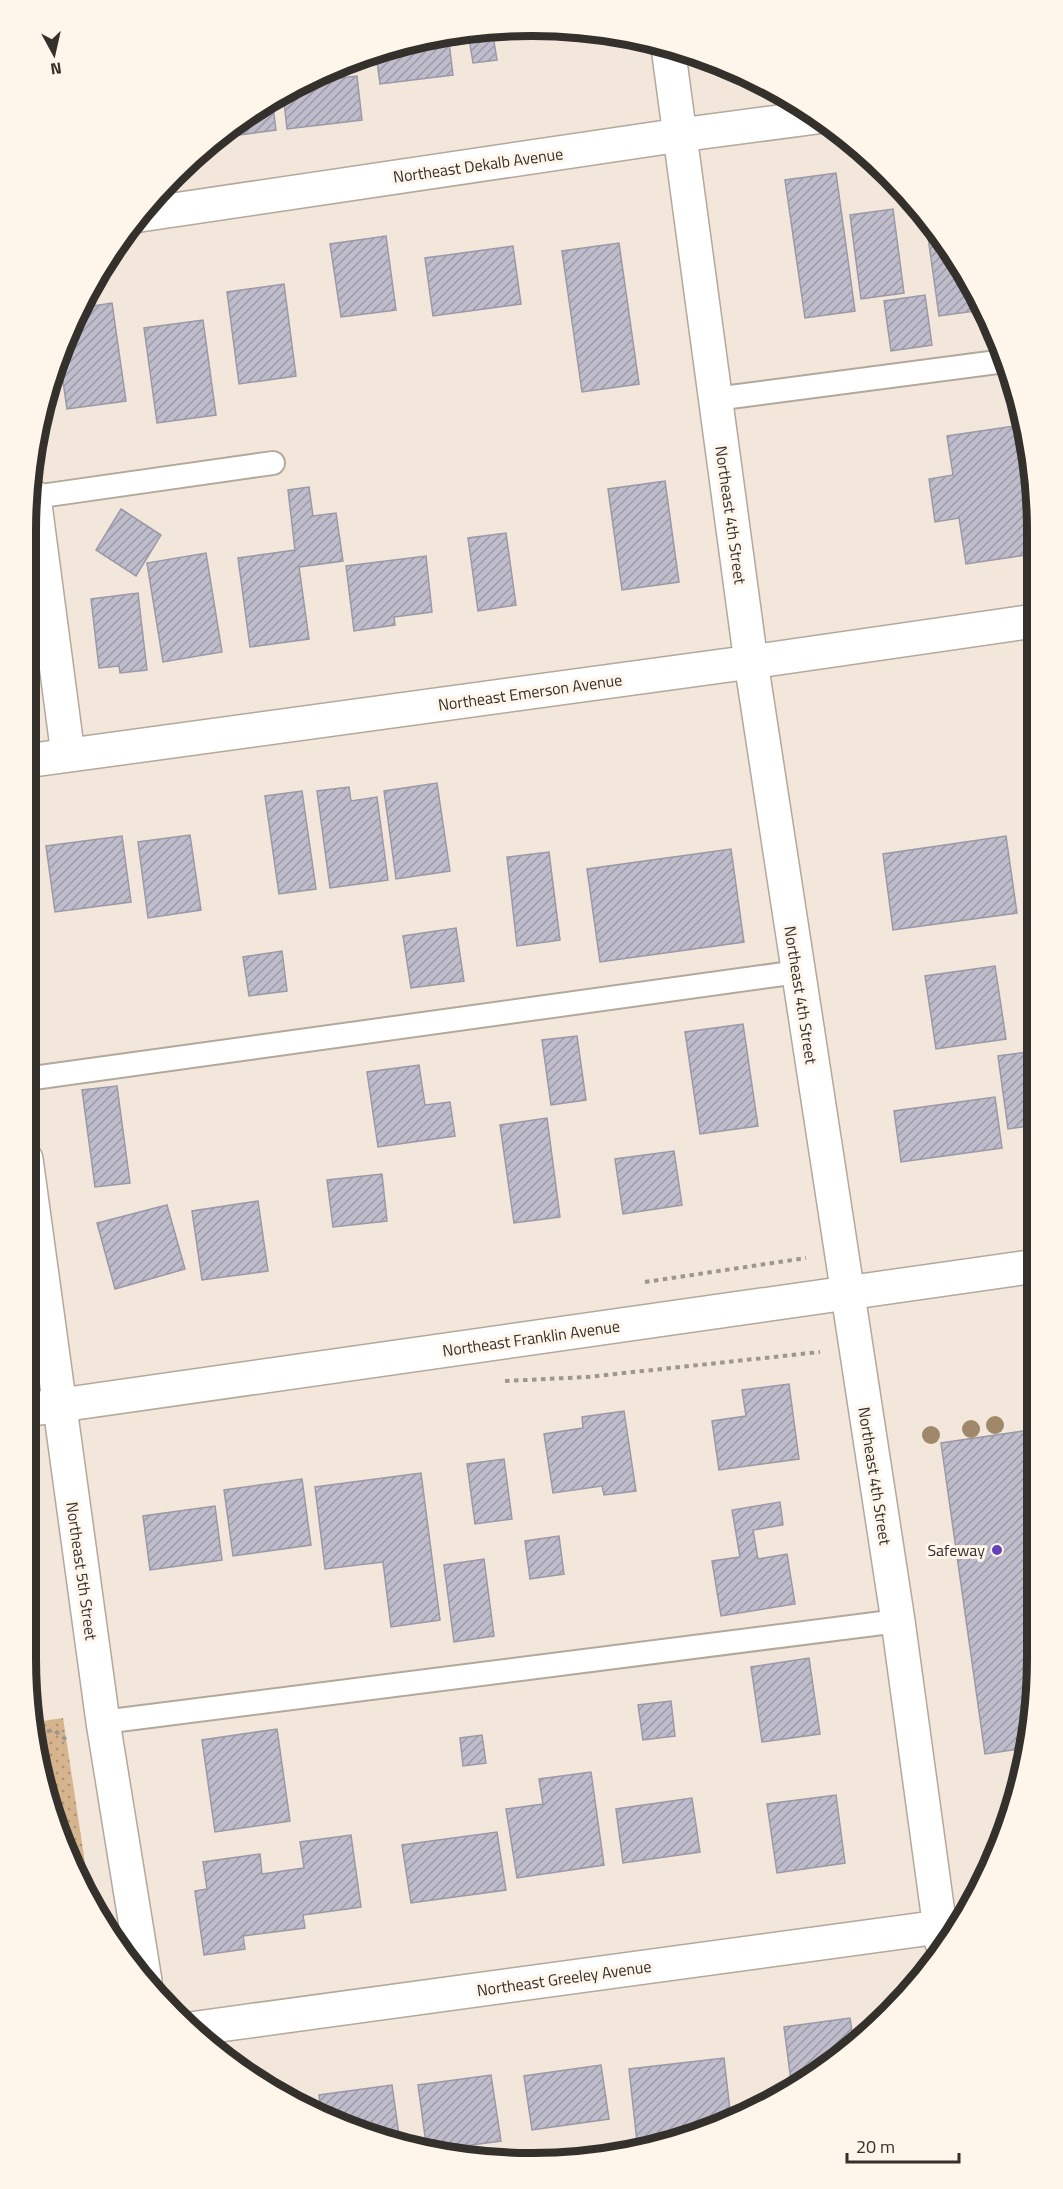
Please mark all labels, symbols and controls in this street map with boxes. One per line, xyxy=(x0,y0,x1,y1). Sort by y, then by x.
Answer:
north arrow xyxy=(24,24,84,84)
text: N xyxy=(49,56,63,82)
street label: Northeast Dekalb Avenue xyxy=(392,141,564,189)
street label: Northeast 4th Street xyxy=(709,444,753,586)
street label: Northeast Emerson Avenue xyxy=(436,667,624,717)
street label: Northeast 4th Street xyxy=(778,924,824,1066)
street label: Northeast Franklin Avenue xyxy=(441,1314,621,1362)
street label: Northeast 4th Street xyxy=(852,1405,898,1547)
street label: Northeast 5th Street xyxy=(60,1500,104,1642)
place label: Safeway xyxy=(927,1538,985,1562)
marker: Safeway xyxy=(990,1543,1004,1557)
street label: Northeast Greeley Avenue xyxy=(475,1954,653,2002)
scale bar xyxy=(847,2126,960,2164)
text: 20 m xyxy=(856,2133,895,2160)

